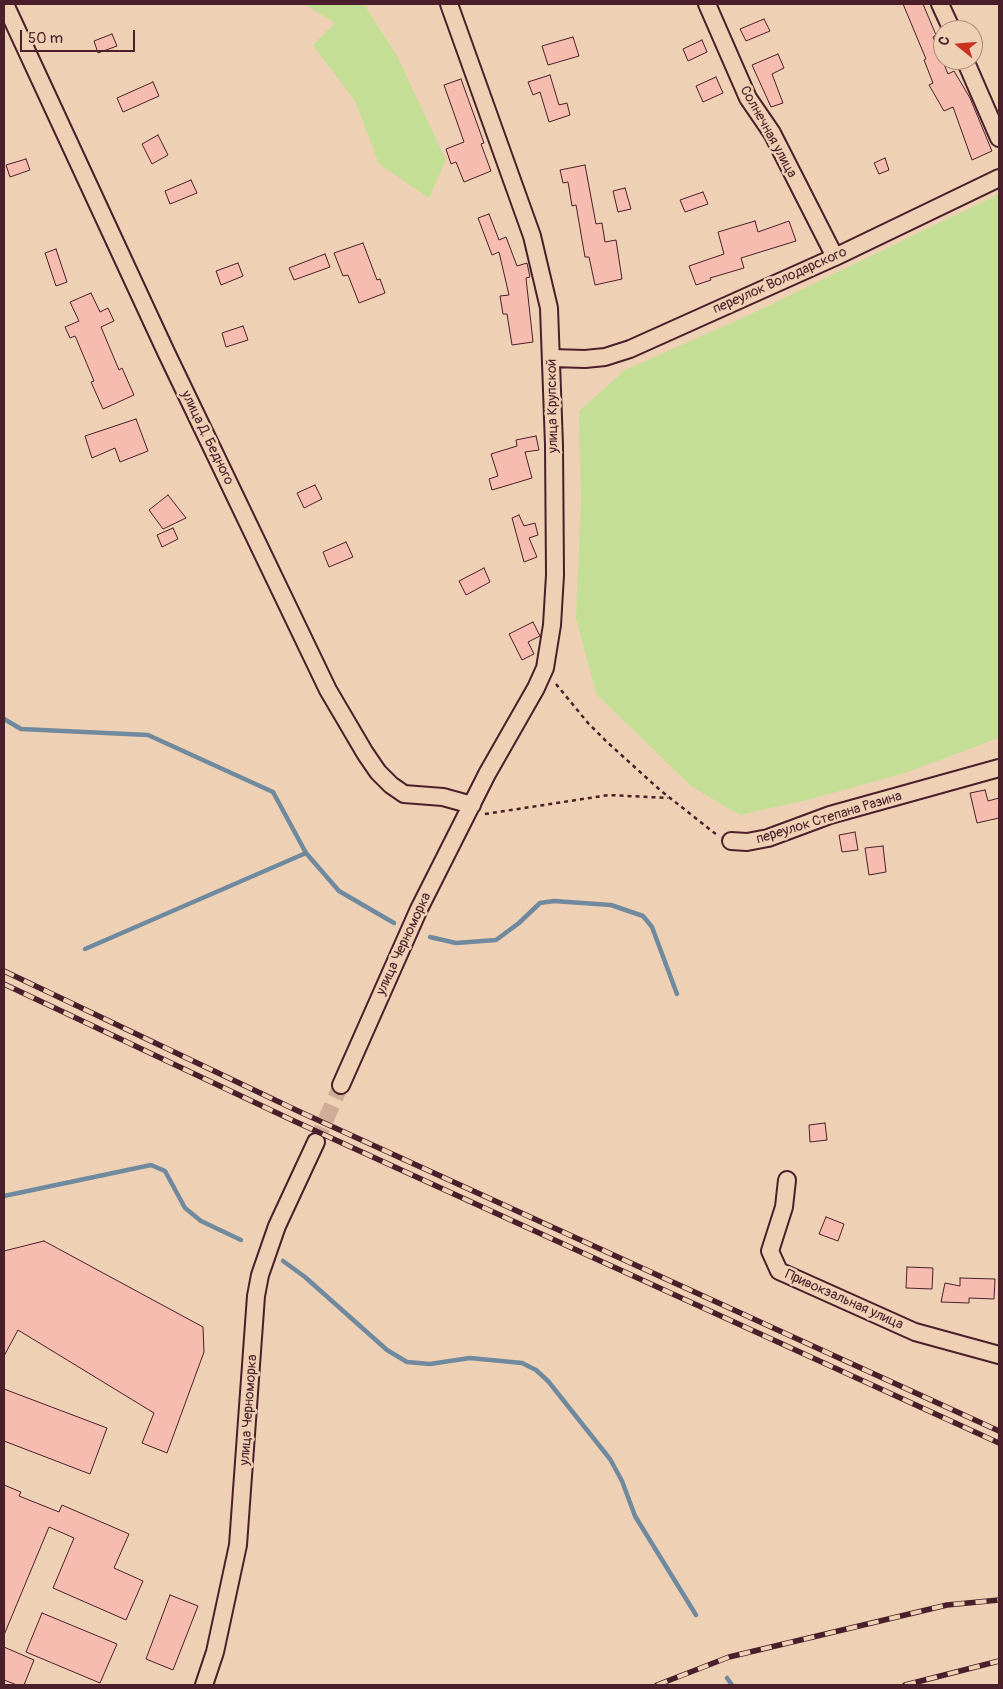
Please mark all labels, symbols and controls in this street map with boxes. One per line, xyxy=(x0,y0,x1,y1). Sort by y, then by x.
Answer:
scale bar xyxy=(22,20,138,52)
north arrow xyxy=(933,20,983,70)
text: 50 m xyxy=(28,29,63,48)
text: С xyxy=(935,34,954,47)
street label: Солнечная улица xyxy=(736,83,800,181)
street label: переулок Володарского xyxy=(711,244,849,318)
street label: улица Крупской xyxy=(544,359,562,453)
street label: улица Д. Бедного xyxy=(177,388,237,488)
street label: переулок Степана Разина xyxy=(754,788,904,848)
street label: улица Черноморка xyxy=(373,890,435,998)
street label: Привокзальная улица xyxy=(782,1266,906,1334)
street label: улица Черноморка xyxy=(237,1354,261,1466)

